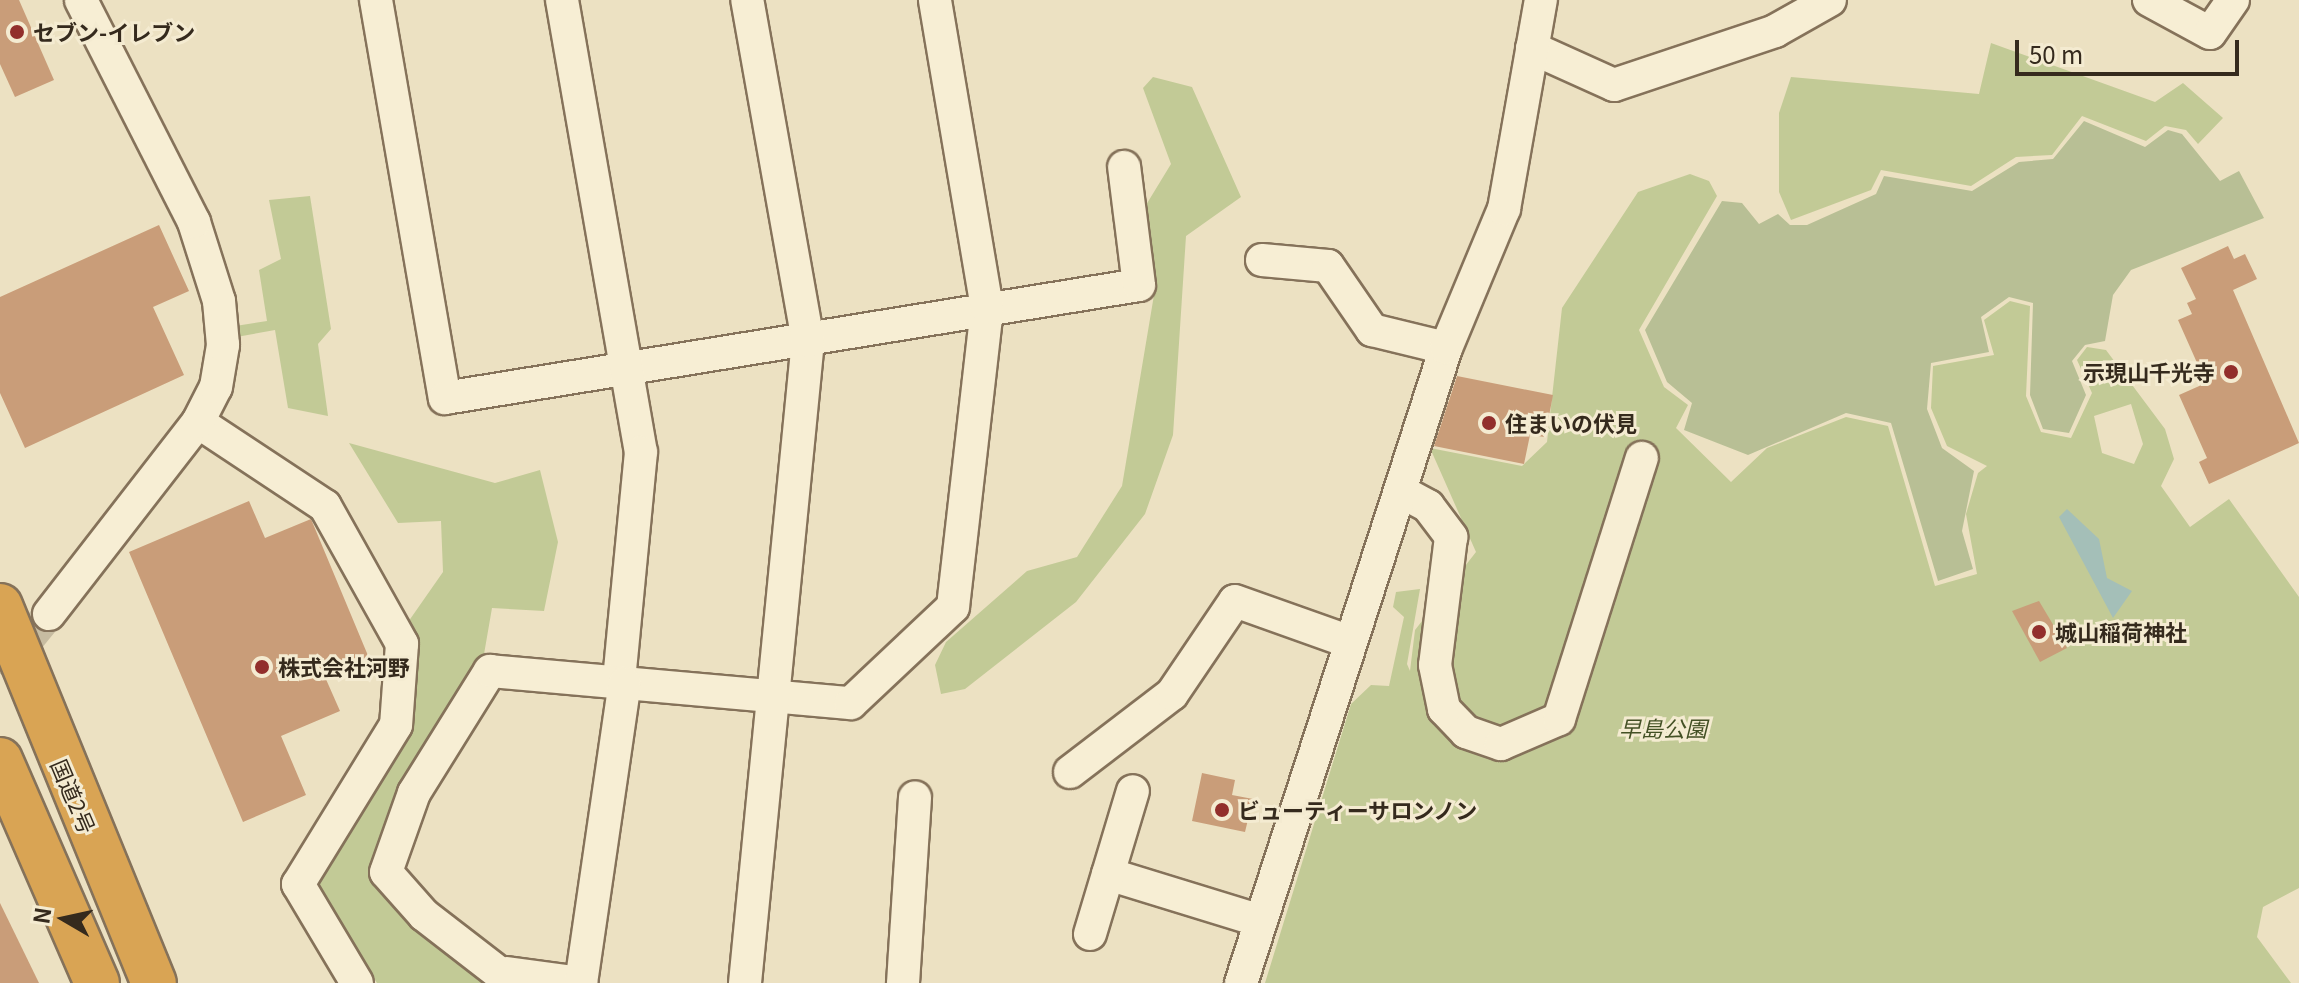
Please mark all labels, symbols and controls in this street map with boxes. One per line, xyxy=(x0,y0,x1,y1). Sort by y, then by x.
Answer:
place label: セブン-イレブン xyxy=(33,19,195,45)
marker: セブン-イレブン xyxy=(8,23,26,41)
scale bar xyxy=(2019,24,2243,74)
text: 50 m xyxy=(2029,36,2083,71)
place label: 示現山千光寺 xyxy=(2083,359,2215,385)
marker: 示現山千光寺 xyxy=(2222,363,2240,381)
place label: 住まいの伏見 xyxy=(1505,410,1637,436)
marker: 住まいの伏見 xyxy=(1480,414,1498,432)
place label: 城山稲荷神社 xyxy=(2055,619,2187,645)
marker: 城山稲荷神社 xyxy=(2030,623,2048,641)
place label: 株式会社河野 xyxy=(278,654,410,680)
marker: 株式会社河野 xyxy=(253,658,271,676)
park label: 早島公園 xyxy=(1619,715,1707,741)
street label: 国道2号 xyxy=(47,755,101,837)
place label: ビューティーサロンノン xyxy=(1238,797,1480,823)
marker: ビューティーサロンノン xyxy=(1213,801,1231,819)
north arrow xyxy=(24,879,104,959)
text: N xyxy=(23,905,57,926)

